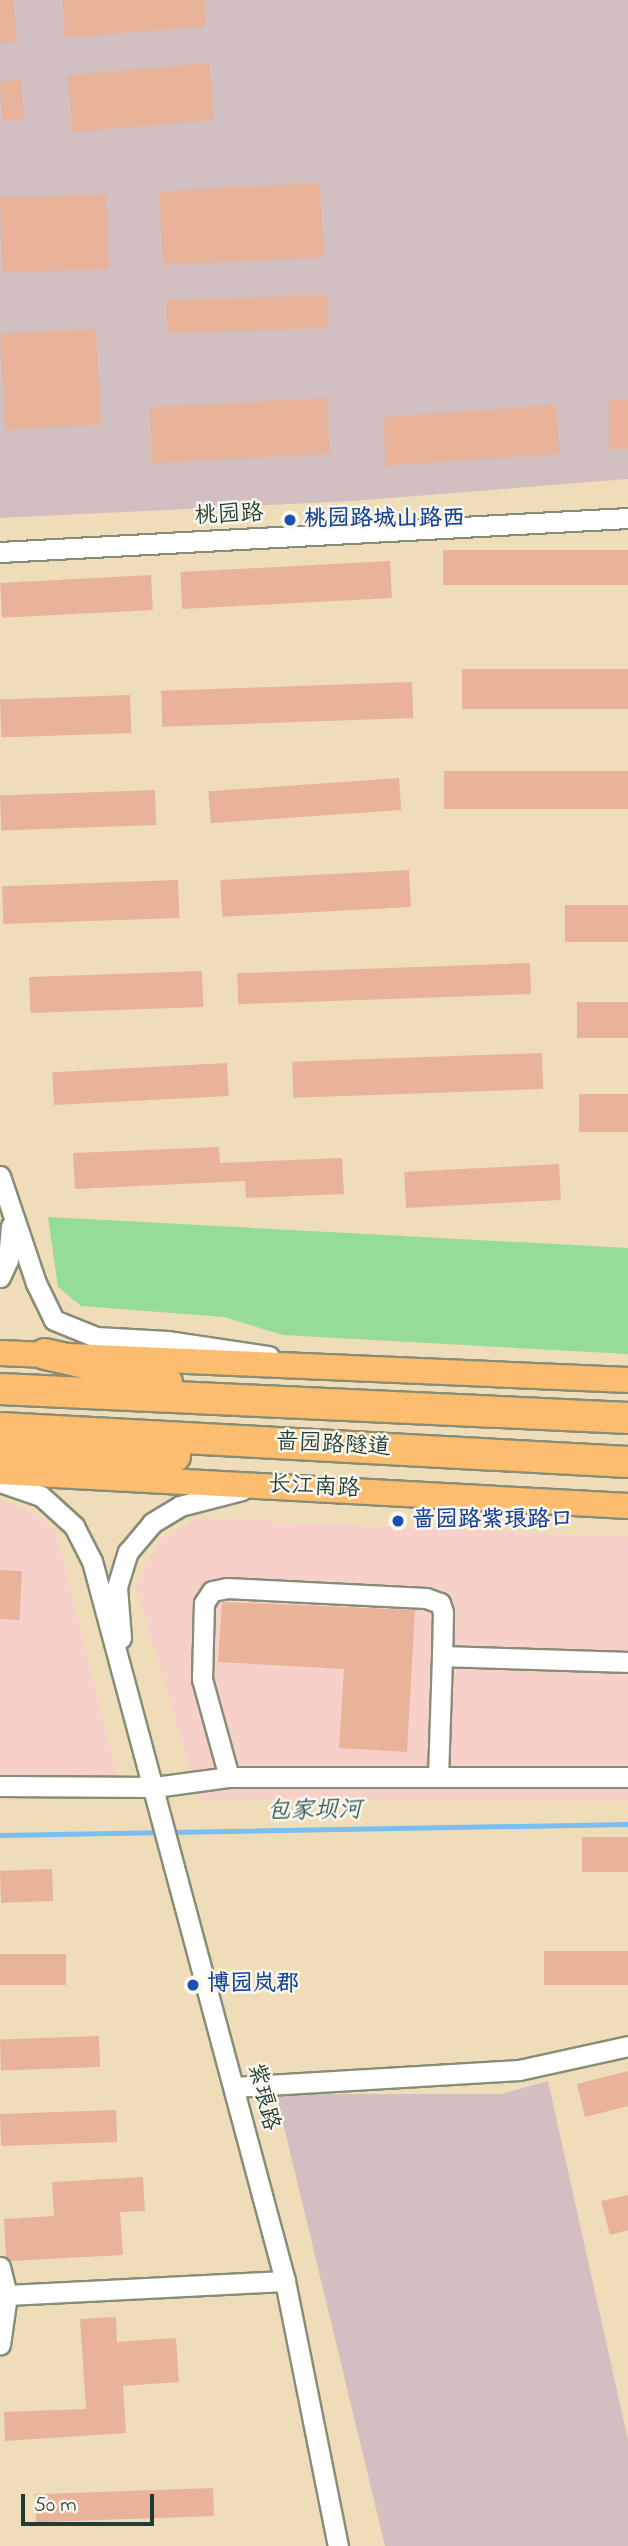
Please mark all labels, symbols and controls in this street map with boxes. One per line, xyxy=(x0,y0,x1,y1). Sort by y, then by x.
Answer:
street label: 桃园路 xyxy=(194,500,264,532)
place label: 桃园路城山路西 xyxy=(304,506,465,534)
marker: 桃园路城山路西 xyxy=(282,512,298,528)
street label: 啬园路隧道 xyxy=(275,1429,391,1463)
street label: 长江南路 xyxy=(267,1472,361,1504)
place label: 啬园路紫琅路口 xyxy=(412,1507,573,1535)
marker: 啬园路紫琅路口 xyxy=(390,1513,406,1529)
water label: 包家坝河 xyxy=(266,1797,362,1827)
place label: 博园岚郡 xyxy=(207,1971,299,1999)
marker: 博园岚郡 xyxy=(185,1977,201,1993)
street label: 紫琅路 xyxy=(240,2060,284,2134)
scale bar xyxy=(24,2480,158,2524)
text: 50 m xyxy=(34,2491,77,2521)

